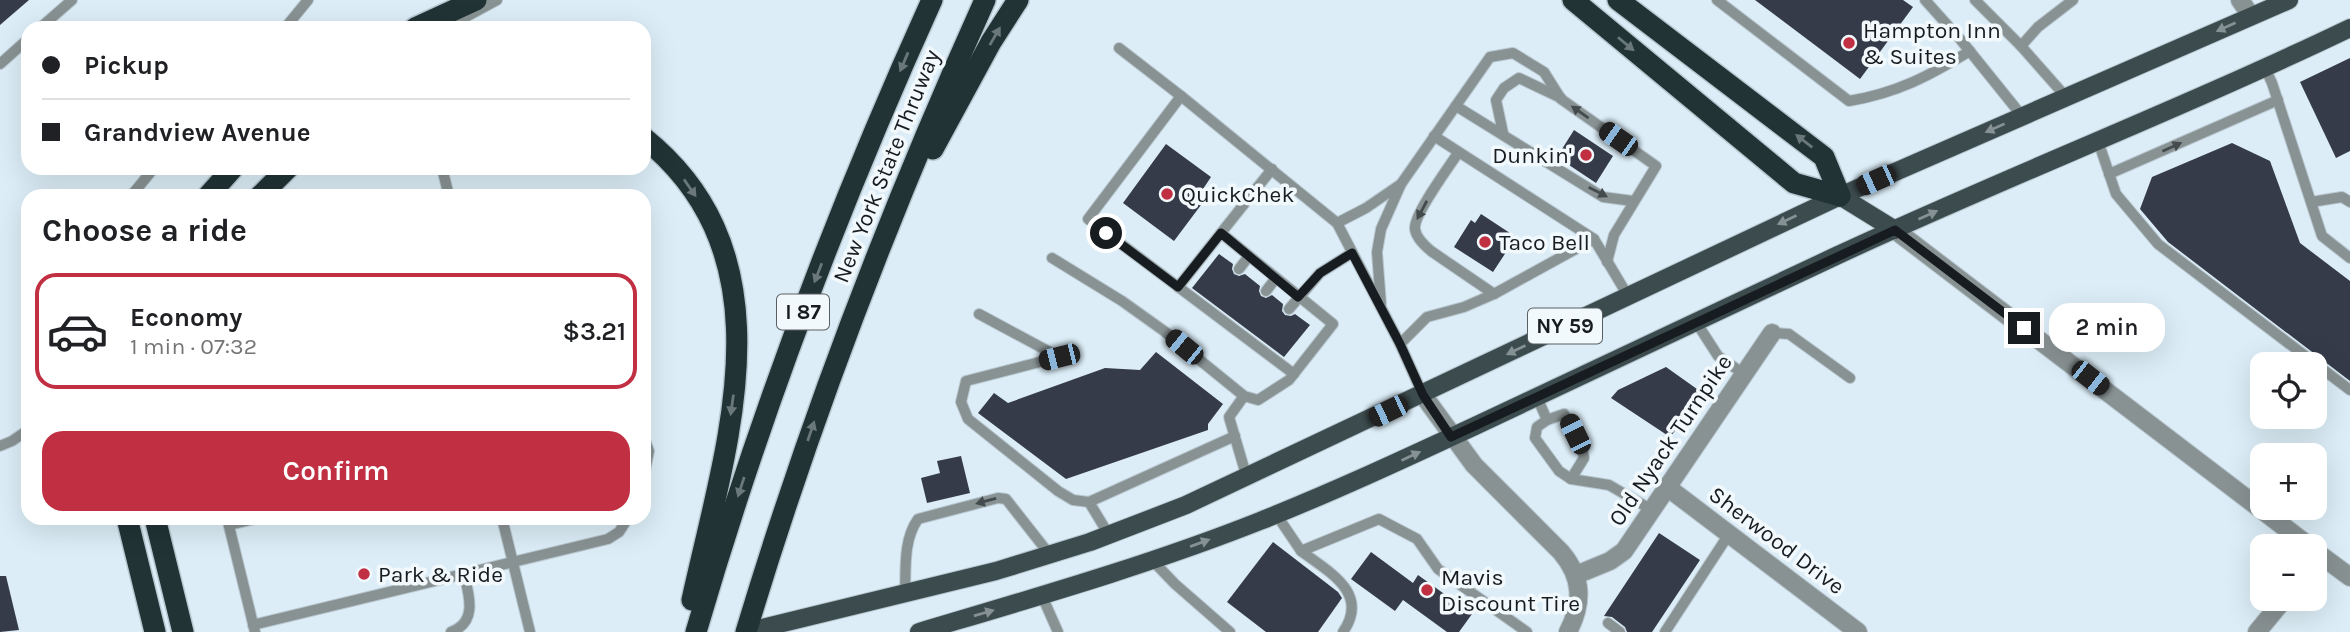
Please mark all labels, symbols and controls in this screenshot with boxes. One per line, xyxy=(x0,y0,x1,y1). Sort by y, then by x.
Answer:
place label: Hampton Inn & Suites xyxy=(1863,17,2001,70)
one-way arrow xyxy=(2216,21,2236,33)
one-way arrow xyxy=(988,26,1001,45)
marker: Hampton Inn & Suites xyxy=(1841,35,1857,51)
one-way arrow xyxy=(1617,36,1634,51)
street label: New York State Thruway xyxy=(827,45,946,287)
text: Pickup xyxy=(84,50,169,81)
one-way arrow xyxy=(898,52,909,73)
one-way arrow xyxy=(1571,105,1589,119)
text: Grandview Avenue xyxy=(84,117,311,148)
car xyxy=(1595,118,1642,160)
one-way arrow xyxy=(1985,122,2005,134)
one-way arrow xyxy=(1795,134,1813,149)
one-way arrow xyxy=(2161,141,2182,152)
place label: Dunkin' xyxy=(1492,142,1572,169)
marker: Dunkin' xyxy=(1578,147,1594,163)
car xyxy=(1853,162,1900,198)
one-way arrow xyxy=(683,179,697,197)
place label: QuickChek xyxy=(1181,181,1294,208)
one-way arrow xyxy=(1588,185,1608,197)
marker: QuickChek xyxy=(1159,186,1175,202)
one-way arrow xyxy=(1416,201,1428,220)
one-way arrow xyxy=(1918,209,1938,221)
text: Choose a ride xyxy=(42,212,247,249)
one-way arrow xyxy=(1777,215,1797,226)
route start xyxy=(1090,217,1122,249)
place label: Taco Bell xyxy=(1499,229,1590,256)
marker: Taco Bell xyxy=(1477,234,1493,250)
one-way arrow xyxy=(812,262,823,283)
road number: I 87 xyxy=(777,294,829,330)
icon: car xyxy=(46,300,109,363)
text: Economy xyxy=(130,302,242,333)
callout: 2 min xyxy=(2048,304,2164,352)
road number: NY 59 xyxy=(1528,308,1602,344)
route end xyxy=(2008,312,2040,344)
text: 2 min xyxy=(2076,314,2138,341)
text: $3.21 xyxy=(563,316,626,347)
car xyxy=(1162,326,1207,368)
text: 1 min · 07:32 xyxy=(130,333,257,360)
car xyxy=(1037,342,1082,372)
one-way arrow xyxy=(1506,344,1526,356)
street label: Old Nyack Turnpike xyxy=(1603,349,1738,531)
map controls xyxy=(2250,352,2327,611)
button: locate xyxy=(2250,352,2327,429)
car xyxy=(2067,357,2114,399)
car xyxy=(1365,392,1412,430)
one-way arrow xyxy=(727,394,738,416)
car xyxy=(1557,411,1594,457)
one-way arrow xyxy=(806,420,817,441)
button: Confirm xyxy=(42,431,630,511)
button: + xyxy=(2250,443,2327,520)
one-way arrow xyxy=(1401,450,1421,462)
one-way arrow xyxy=(735,477,746,498)
street label: Sherwood Drive xyxy=(1704,481,1850,600)
one-way arrow xyxy=(974,496,996,507)
button: − xyxy=(2250,534,2327,611)
one-way arrow xyxy=(1190,537,1211,548)
place label: Park & Ride xyxy=(378,561,503,588)
place label: Mavis Discount Tire xyxy=(1441,564,1580,617)
marker: Park & Ride xyxy=(356,566,372,582)
marker: Mavis Discount Tire xyxy=(1419,582,1435,598)
one-way arrow xyxy=(974,607,995,617)

